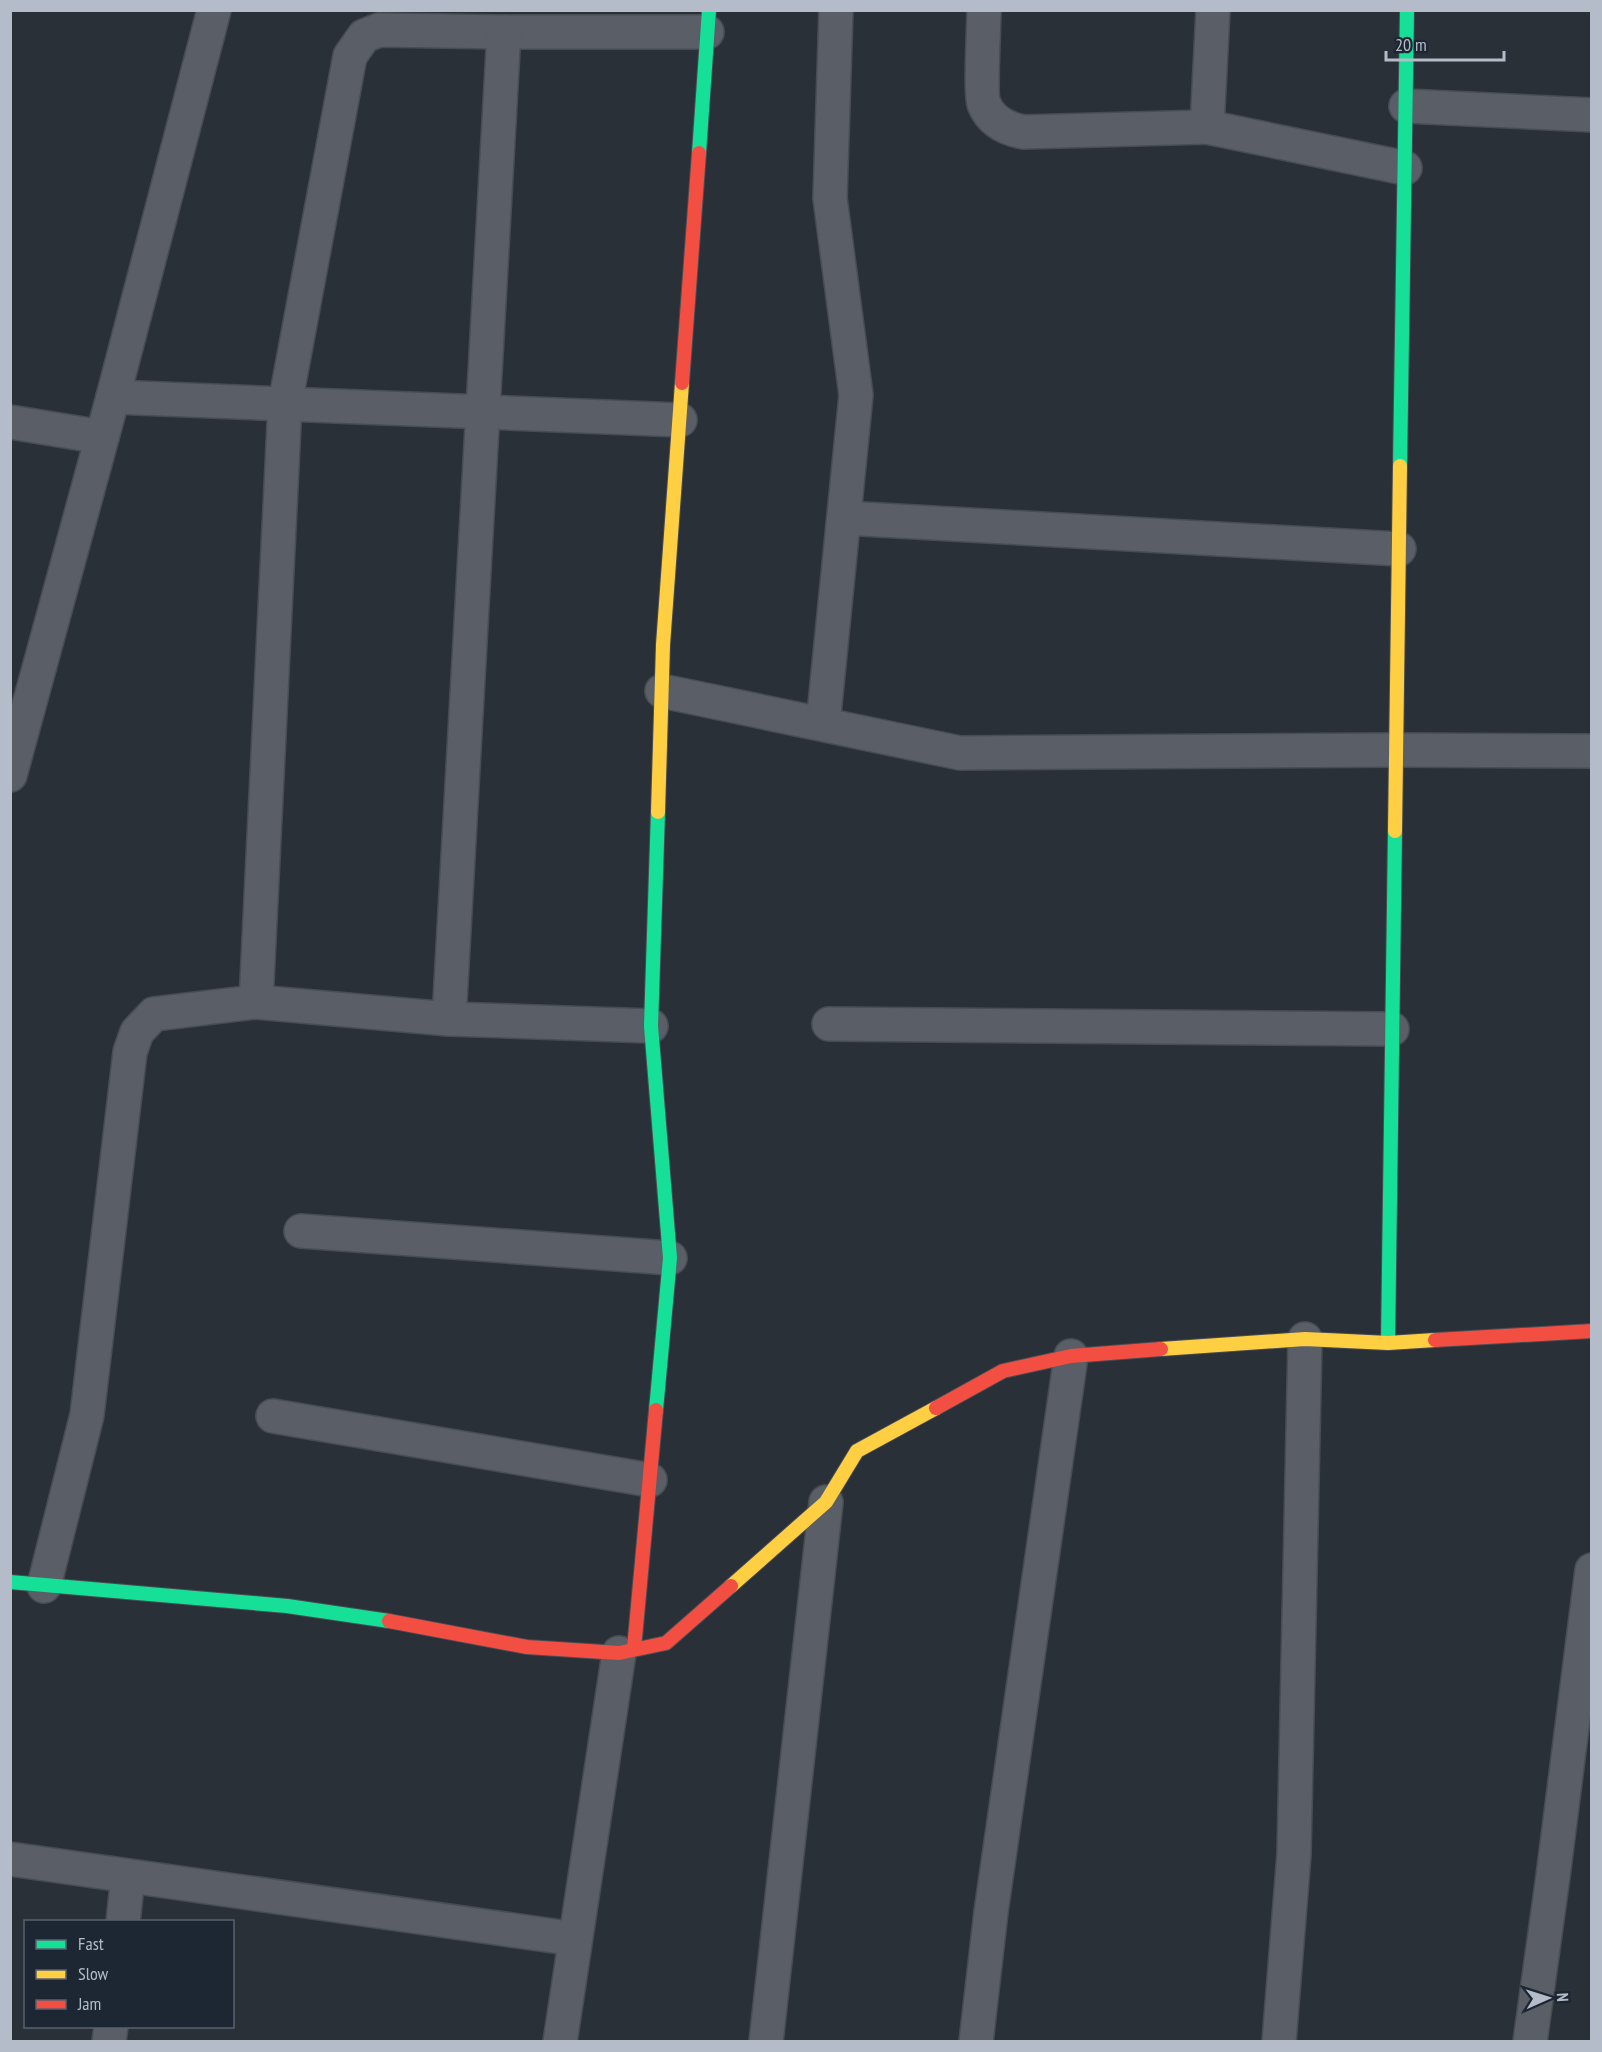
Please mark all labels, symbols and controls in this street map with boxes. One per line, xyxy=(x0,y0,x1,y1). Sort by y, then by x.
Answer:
scale bar xyxy=(1386,24,1504,62)
text: 20 m xyxy=(1395,33,1427,56)
legend xyxy=(24,1920,234,2028)
text: Fast xyxy=(78,1932,104,1955)
text: Slow xyxy=(78,1962,109,1985)
north arrow xyxy=(1518,1968,1578,2028)
text: Jam xyxy=(77,1992,101,2015)
text: N xyxy=(1553,1992,1573,2002)

